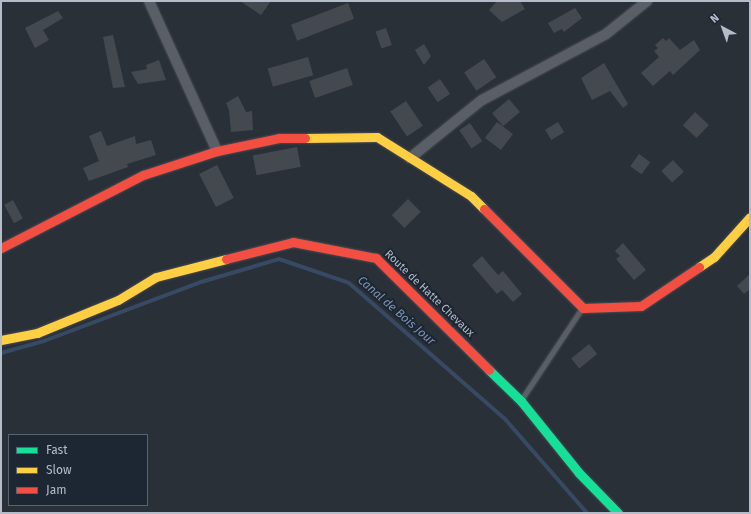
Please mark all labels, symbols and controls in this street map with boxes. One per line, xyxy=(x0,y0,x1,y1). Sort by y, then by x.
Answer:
north arrow xyxy=(703,8,743,48)
text: N xyxy=(708,11,722,26)
street label: Route de Hatte Chevaux xyxy=(382,248,476,340)
water label: Canal de Bois Jour xyxy=(354,273,438,349)
legend xyxy=(8,434,148,506)
text: Fast xyxy=(46,443,68,457)
text: Slow xyxy=(46,463,72,477)
text: Jam xyxy=(46,483,66,497)

